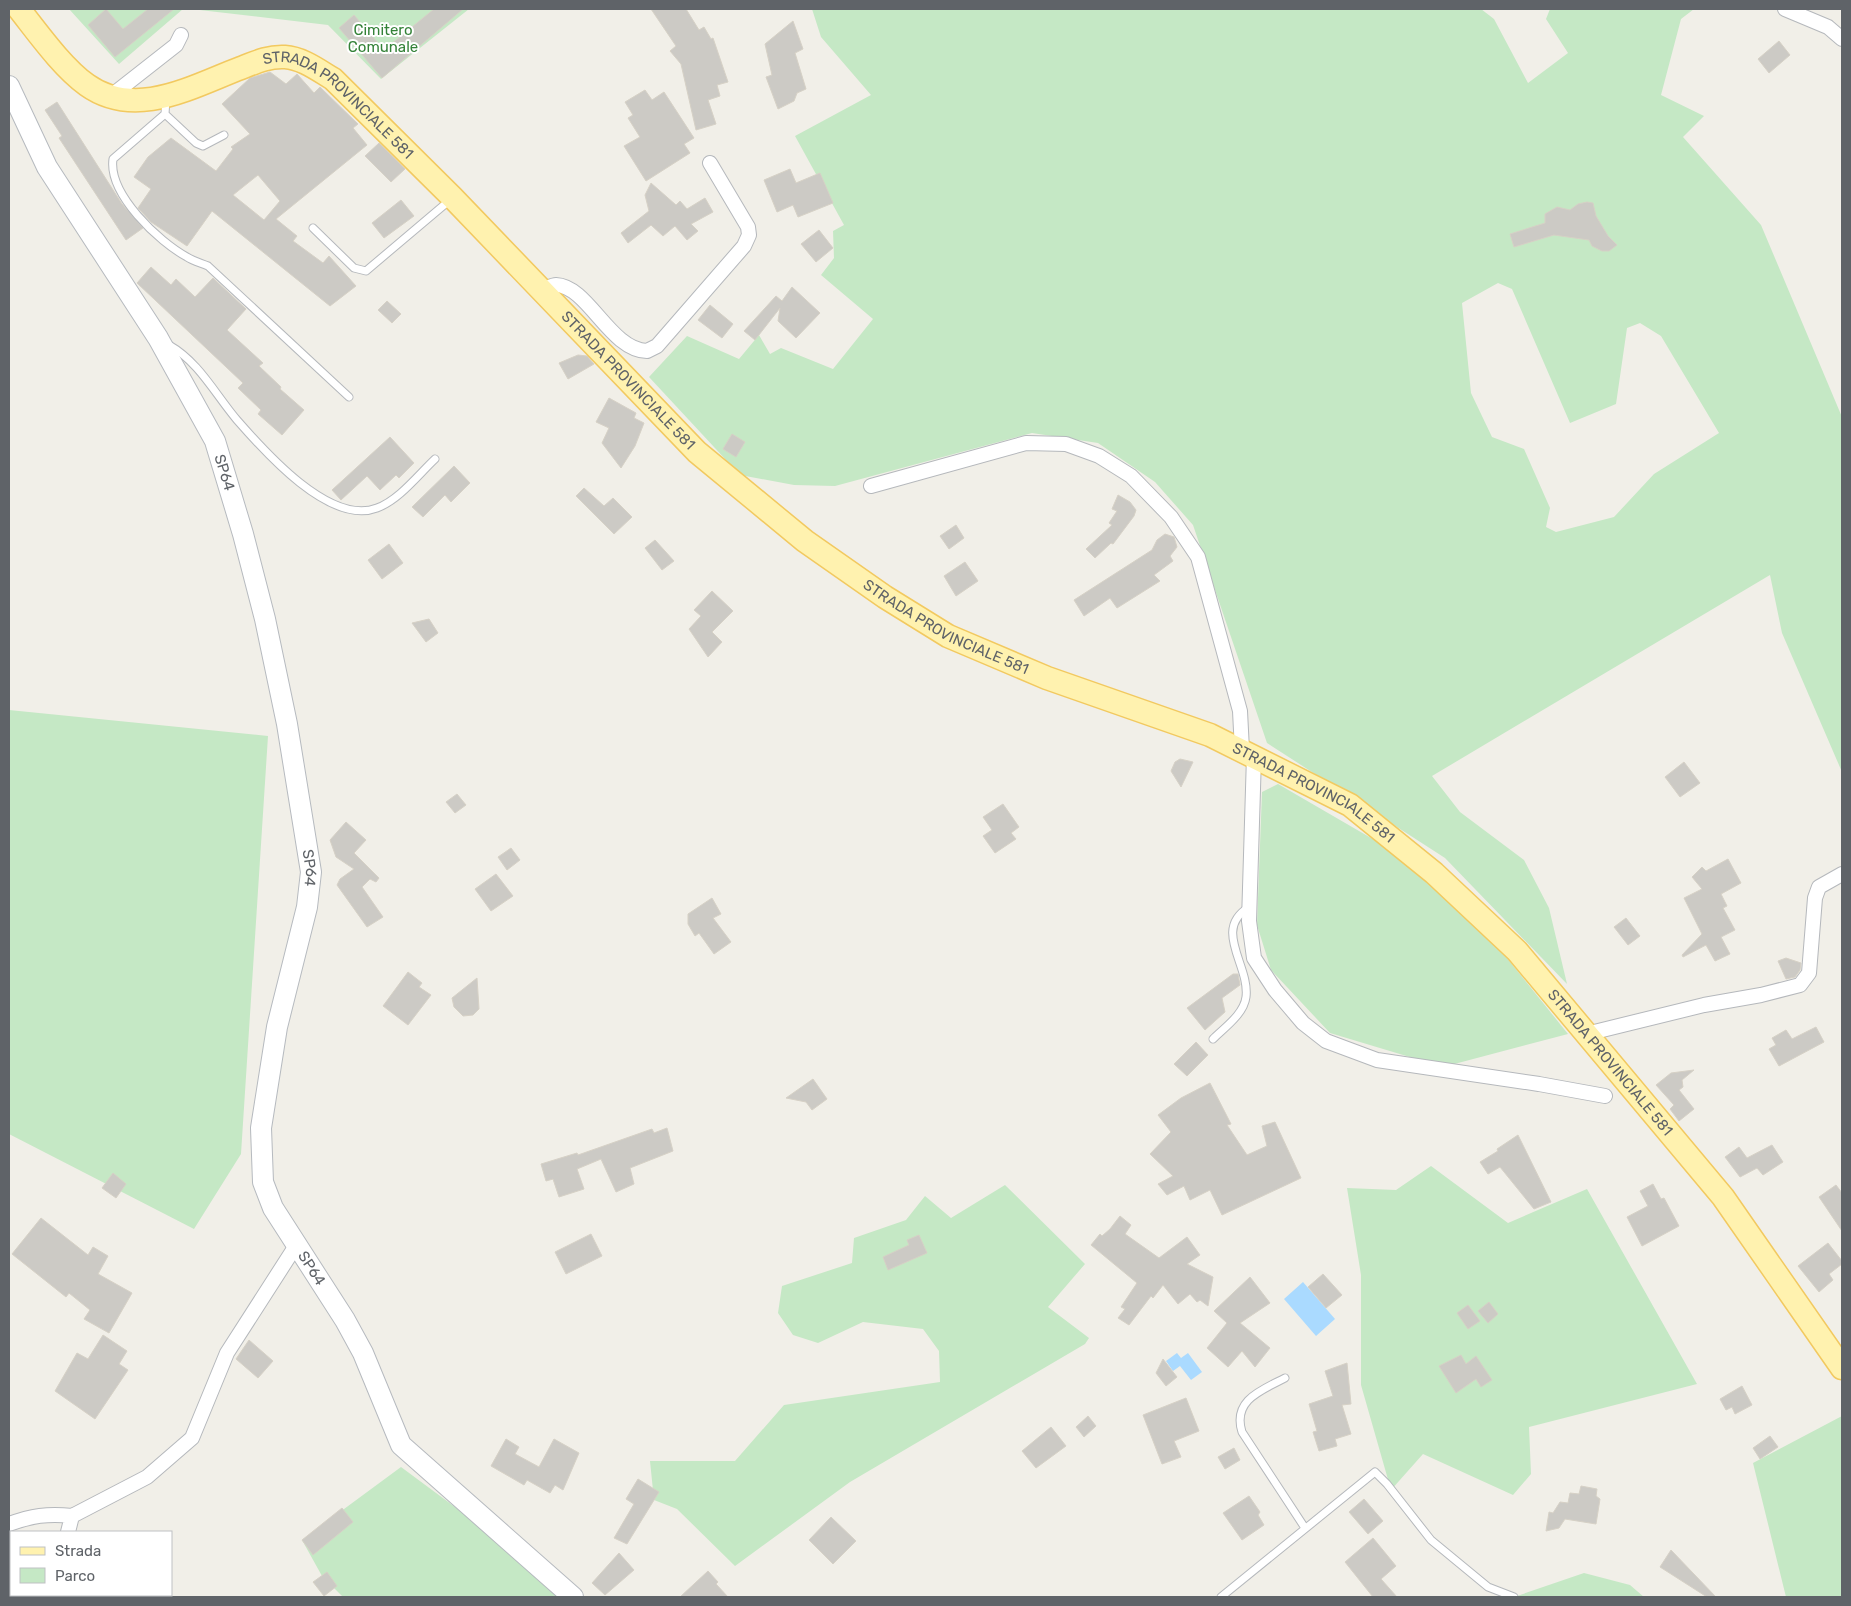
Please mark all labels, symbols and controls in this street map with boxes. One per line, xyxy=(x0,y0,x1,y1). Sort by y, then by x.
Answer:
park label: Cimitero Comunale xyxy=(348,21,418,56)
street label: STRADA PROVINCIALE 581 xyxy=(261,48,417,163)
street label: STRADA PROVINCIALE 581 xyxy=(558,307,699,453)
street label: SP64 xyxy=(211,452,238,493)
street label: STRADA PROVINCIALE 581 xyxy=(860,576,1031,678)
street label: STRADA PROVINCIALE 581 xyxy=(1229,739,1398,847)
street label: SP64 xyxy=(298,848,320,887)
street label: STRADA PROVINCIALE 581 xyxy=(1544,986,1677,1139)
street label: SP64 xyxy=(294,1248,329,1289)
legend xyxy=(10,1531,172,1596)
text: Strada xyxy=(55,1542,101,1560)
text: Parco xyxy=(55,1567,95,1585)

